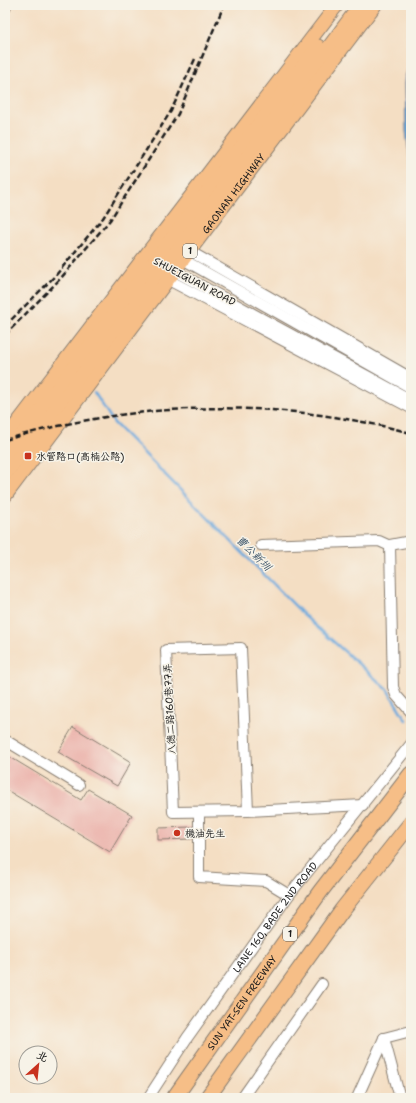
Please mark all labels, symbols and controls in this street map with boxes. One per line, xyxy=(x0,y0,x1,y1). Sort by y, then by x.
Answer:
street label: GAONAN HIGHWAY xyxy=(199,151,268,236)
road number: 1 xyxy=(183,244,197,258)
street label: SHUEIGUAN ROAD xyxy=(151,254,238,309)
place label: 水管路口(高楠公路) xyxy=(36,450,124,463)
marker: 水管路口(高楠公路) xyxy=(23,451,33,461)
water label: 曹公新圳 xyxy=(233,532,275,575)
street label: 八德二路160巷77弄 xyxy=(161,663,178,755)
place label: 機油先生 xyxy=(185,827,225,840)
marker: 機油先生 xyxy=(172,828,182,838)
street label: LANE 160, BADE 2ND ROAD xyxy=(230,860,320,974)
road number: 1 xyxy=(283,927,297,941)
street label: SUN YAT-SEN FREEWAY xyxy=(204,953,280,1053)
north arrow xyxy=(18,1045,58,1085)
text: 北 xyxy=(34,1047,51,1066)

